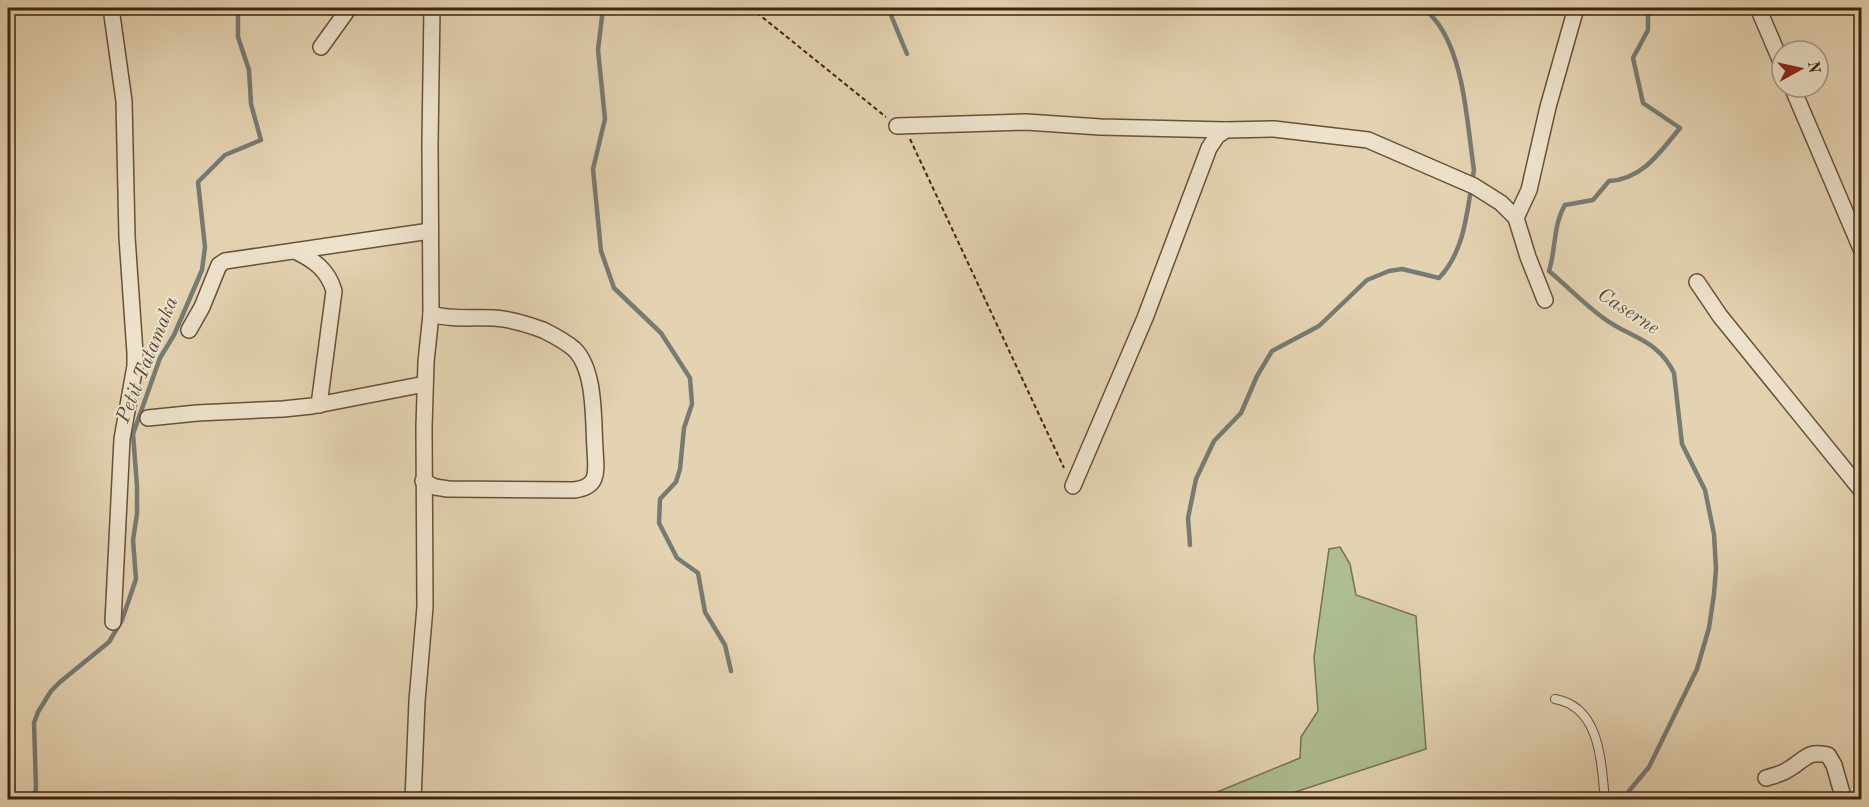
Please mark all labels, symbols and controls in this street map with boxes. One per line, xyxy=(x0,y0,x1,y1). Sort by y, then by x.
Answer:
north arrow xyxy=(1770,39,1830,99)
text: N xyxy=(1804,60,1822,75)
water label: Caserne xyxy=(1594,285,1662,339)
water label: Petit Tatamaka xyxy=(113,294,182,427)

